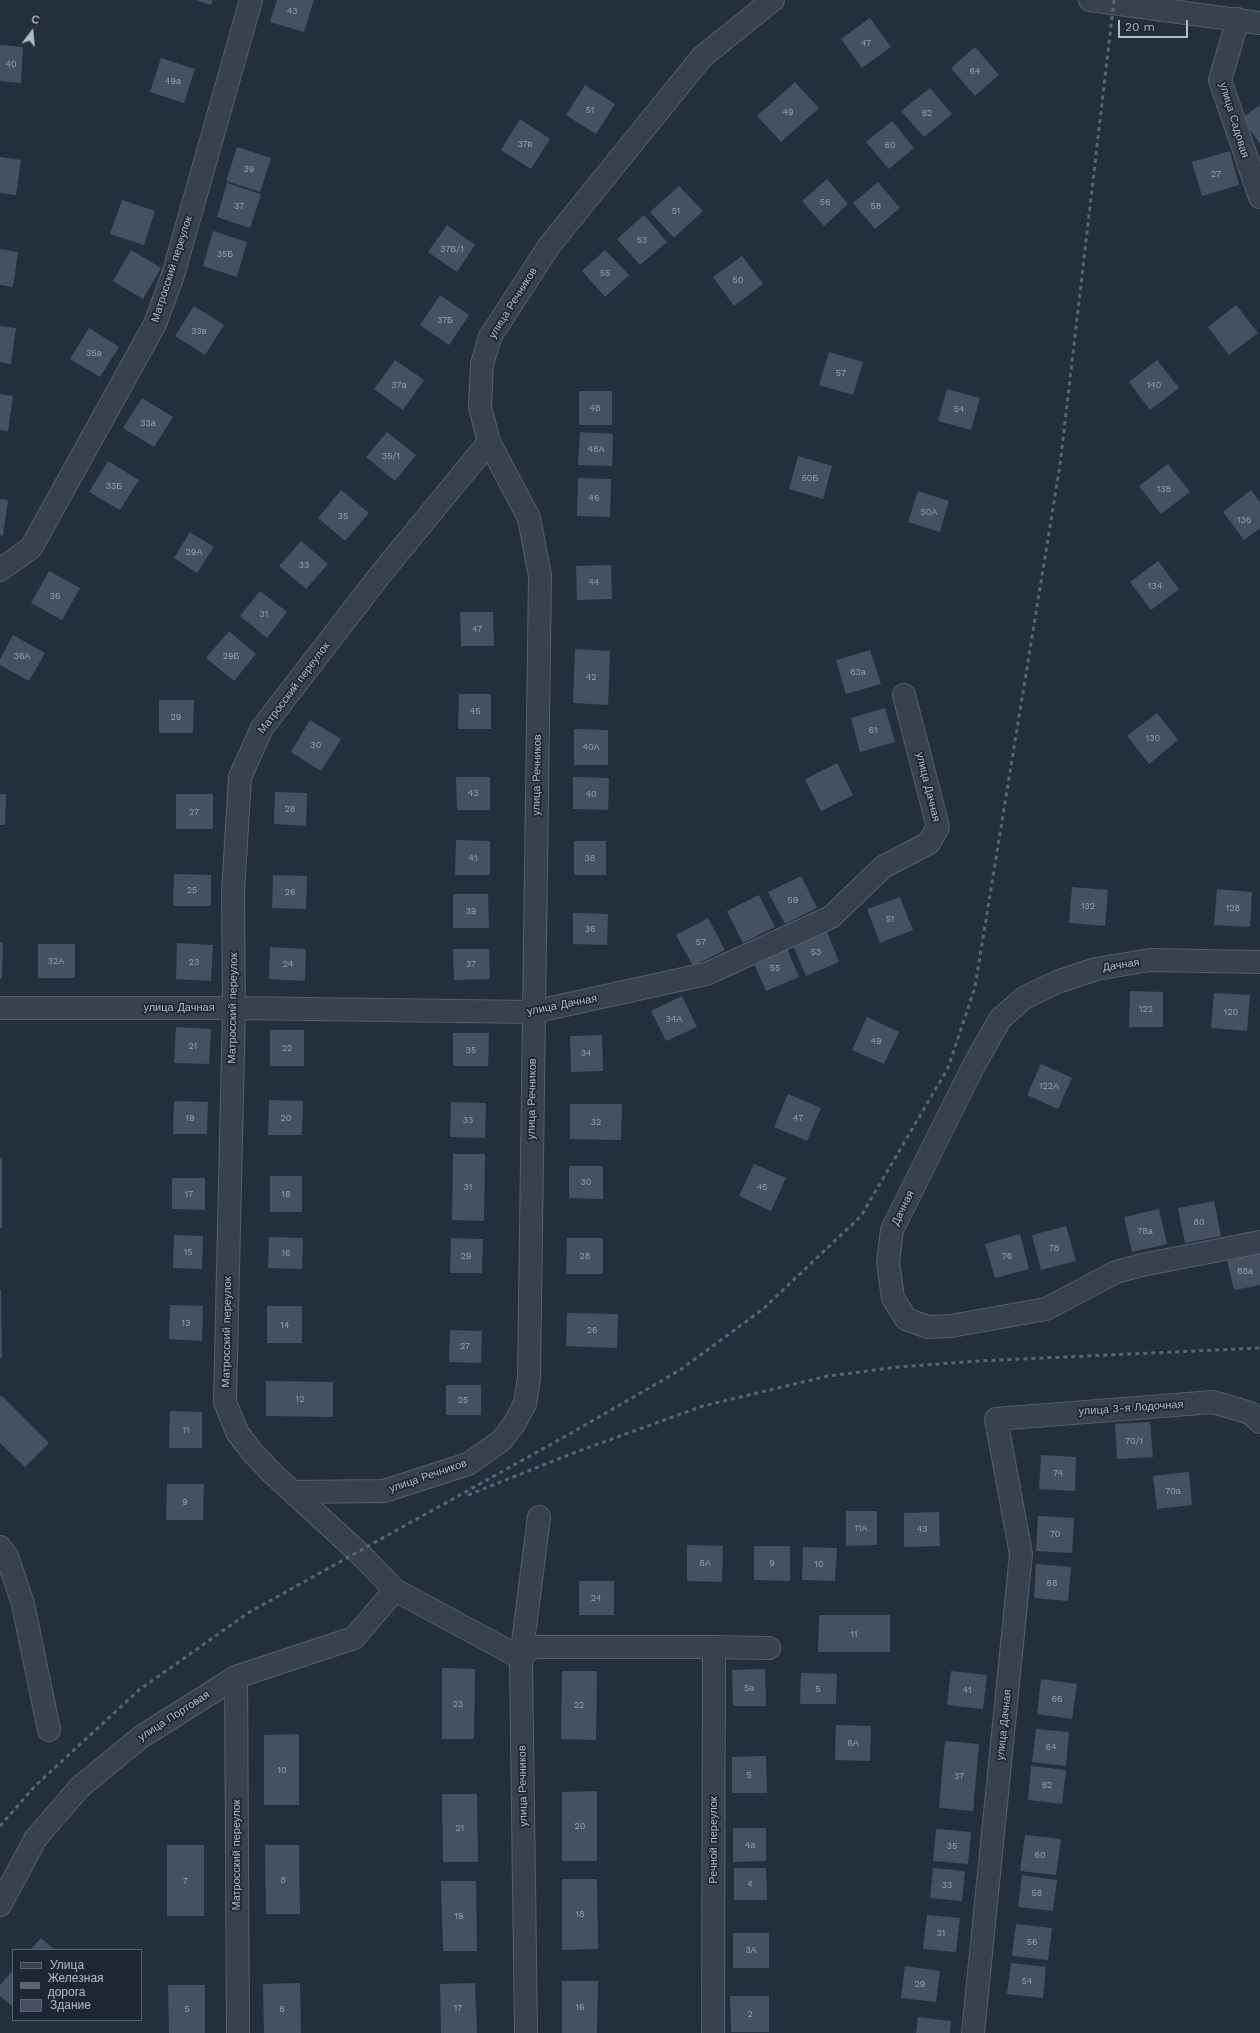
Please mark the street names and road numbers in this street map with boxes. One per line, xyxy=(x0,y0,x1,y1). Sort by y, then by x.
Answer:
street label: улица Садовая xyxy=(1216,81,1252,159)
street label: Матросский переулок xyxy=(149,214,195,324)
street label: улица Речников xyxy=(486,265,540,341)
street label: Матросский переулок xyxy=(255,640,333,736)
street label: улица Речников xyxy=(530,734,544,816)
street label: улица Дачная xyxy=(913,751,943,823)
street label: Матросский переулок xyxy=(225,952,241,1064)
street label: Дачная xyxy=(1102,956,1140,974)
street label: улица Дачная xyxy=(526,992,598,1018)
street label: улица Дачная xyxy=(143,1001,215,1015)
street label: улица Речников xyxy=(525,1058,539,1140)
street label: Дачная xyxy=(889,1188,917,1228)
street label: Матросский переулок xyxy=(219,1276,235,1388)
street label: улица 3-я Лодочная xyxy=(1078,1398,1184,1418)
street label: улица Речников xyxy=(387,1457,469,1495)
street label: улица Портовая xyxy=(136,1688,212,1744)
street label: улица Дачная xyxy=(994,1689,1014,1761)
street label: улица Речников xyxy=(516,1745,530,1827)
street label: Речной переулок xyxy=(707,1796,721,1884)
street label: Матросский переулок xyxy=(230,1799,244,1911)

